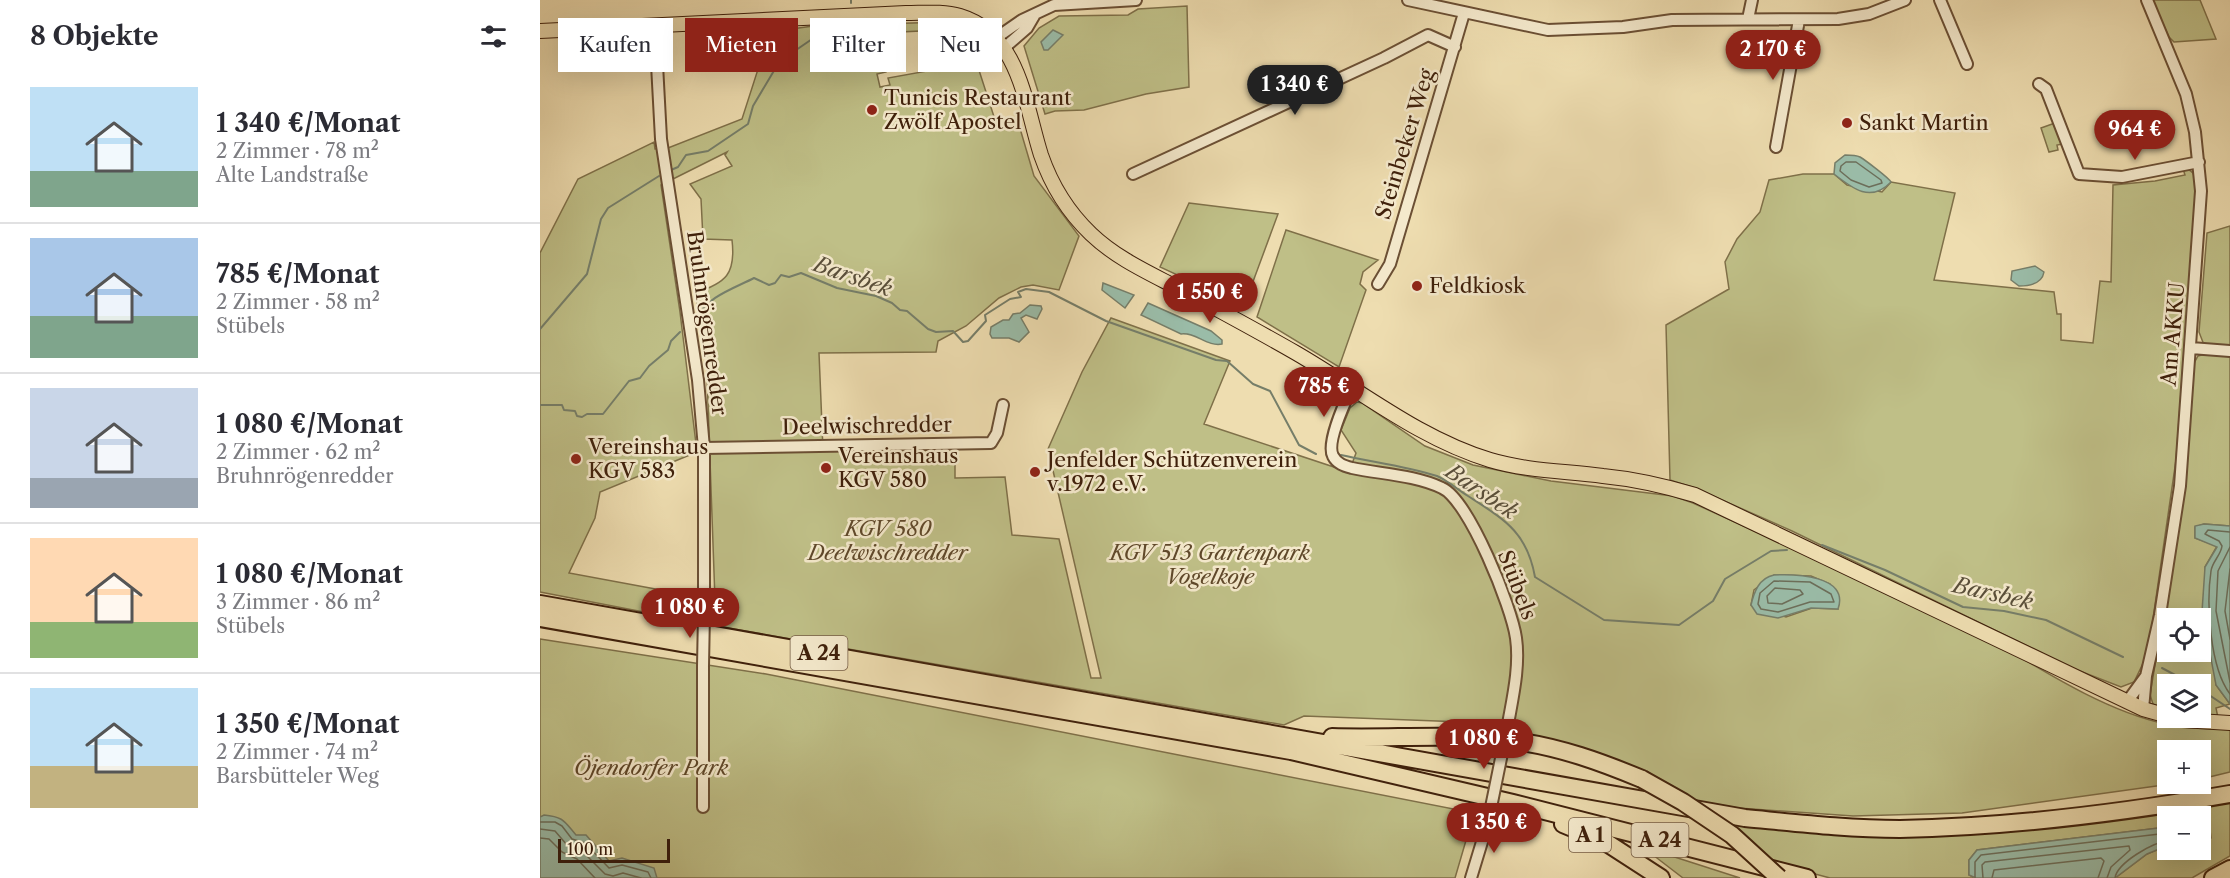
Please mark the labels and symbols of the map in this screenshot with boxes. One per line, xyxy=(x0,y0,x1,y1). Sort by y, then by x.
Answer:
pin: 2 170 € xyxy=(1718,30,1828,81)
pin: 1 340 € xyxy=(1240,65,1350,116)
street label: Steinbeker Weg xyxy=(1370,65,1440,222)
place label: Tunicis Restaurant Zwölf Apostel xyxy=(884,85,1072,134)
marker: Tunicis Restaurant Zwölf Apostel xyxy=(865,103,879,117)
place label: Sankt Martin xyxy=(1859,110,1989,135)
pin: 964 € xyxy=(2093,110,2177,161)
marker: Sankt Martin xyxy=(1840,116,1854,130)
street label: Bruhnrögenredder xyxy=(682,229,733,417)
water label: Barsbek xyxy=(808,250,896,303)
pin: 1 550 € xyxy=(1155,273,1265,324)
place label: Feldkiosk xyxy=(1429,273,1526,298)
marker: Feldkiosk xyxy=(1410,279,1424,293)
street label: Am AKKU xyxy=(2155,281,2189,388)
pin: 785 € xyxy=(1282,367,1366,418)
street label: Deelwischredder xyxy=(782,412,952,439)
place label: Vereinshaus KGV 583 xyxy=(587,434,708,483)
place label: Vereinshaus KGV 580 xyxy=(837,443,958,492)
place label: Jenfelder Schützenverein v.1972 e.V. xyxy=(1044,447,1297,496)
marker: Vereinshaus KGV 583 xyxy=(569,452,583,466)
water label: Barsbek xyxy=(1439,456,1523,526)
marker: Vereinshaus KGV 580 xyxy=(819,461,833,475)
marker: Jenfelder Schützenverein v.1972 e.V. xyxy=(1028,465,1042,479)
park label: KGV 580 Deelwischredder xyxy=(806,516,969,565)
park label: KGV 513 Gartenpark Vogelkoje xyxy=(1108,540,1310,589)
street label: Stübels xyxy=(1493,547,1542,623)
water label: Barsbek xyxy=(1948,571,2036,616)
pin: 1 080 € xyxy=(635,588,745,639)
road number: A 24 xyxy=(790,636,848,670)
pin: 1 080 € xyxy=(1429,719,1539,770)
park label: Öjendorfer Park xyxy=(574,755,728,780)
pin: 1 350 € xyxy=(1439,803,1549,854)
road number: A 1 xyxy=(1569,818,1611,852)
road number: A 24 xyxy=(1632,823,1688,857)
scale bar xyxy=(558,836,670,864)

